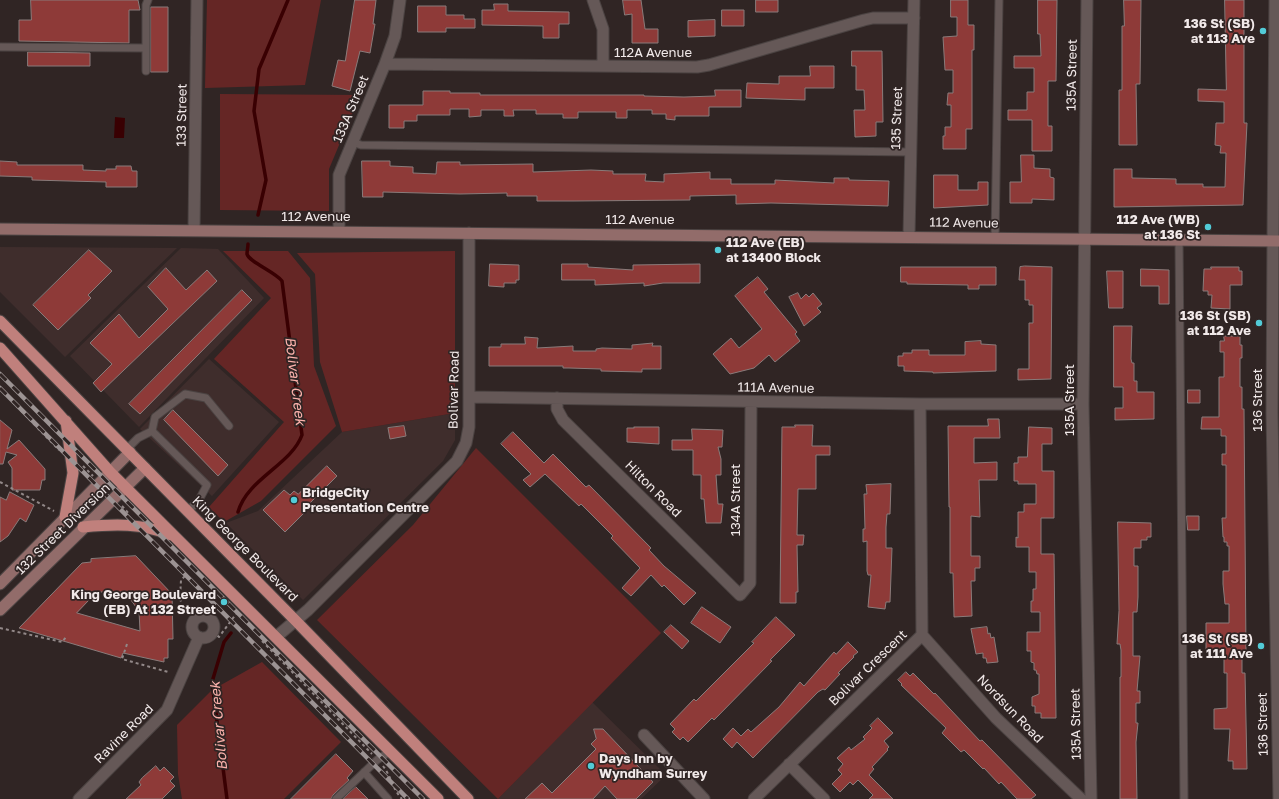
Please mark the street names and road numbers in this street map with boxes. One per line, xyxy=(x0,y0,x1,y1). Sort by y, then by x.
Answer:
street label: 135A Street xyxy=(1064,39,1080,111)
street label: 112A Avenue xyxy=(614,45,692,61)
street label: 133A Street xyxy=(330,73,372,145)
street label: 133 Street xyxy=(174,83,190,147)
street label: 135 Street xyxy=(888,86,906,150)
street label: 112 Avenue xyxy=(281,209,351,225)
street label: 112 Avenue xyxy=(605,212,675,228)
street label: 112 Avenue xyxy=(929,215,999,231)
street label: Bolivar Road xyxy=(446,351,462,429)
street label: 135A Street xyxy=(1062,364,1078,436)
street label: 136 Street xyxy=(1250,368,1266,432)
street label: 111A Avenue xyxy=(737,380,815,396)
street label: Hilton Road xyxy=(622,458,684,520)
street label: 134A Street xyxy=(728,464,744,536)
street label: 132 Street Diversion xyxy=(13,480,113,578)
street label: King George Boulevard xyxy=(189,493,301,605)
street label: Bolivar Crescent xyxy=(826,627,910,709)
street label: Nordsun Road xyxy=(974,672,1046,746)
street label: 135A Street xyxy=(1068,688,1084,760)
street label: 136 Street xyxy=(1255,692,1271,756)
street label: Ravine Road xyxy=(91,701,157,767)

